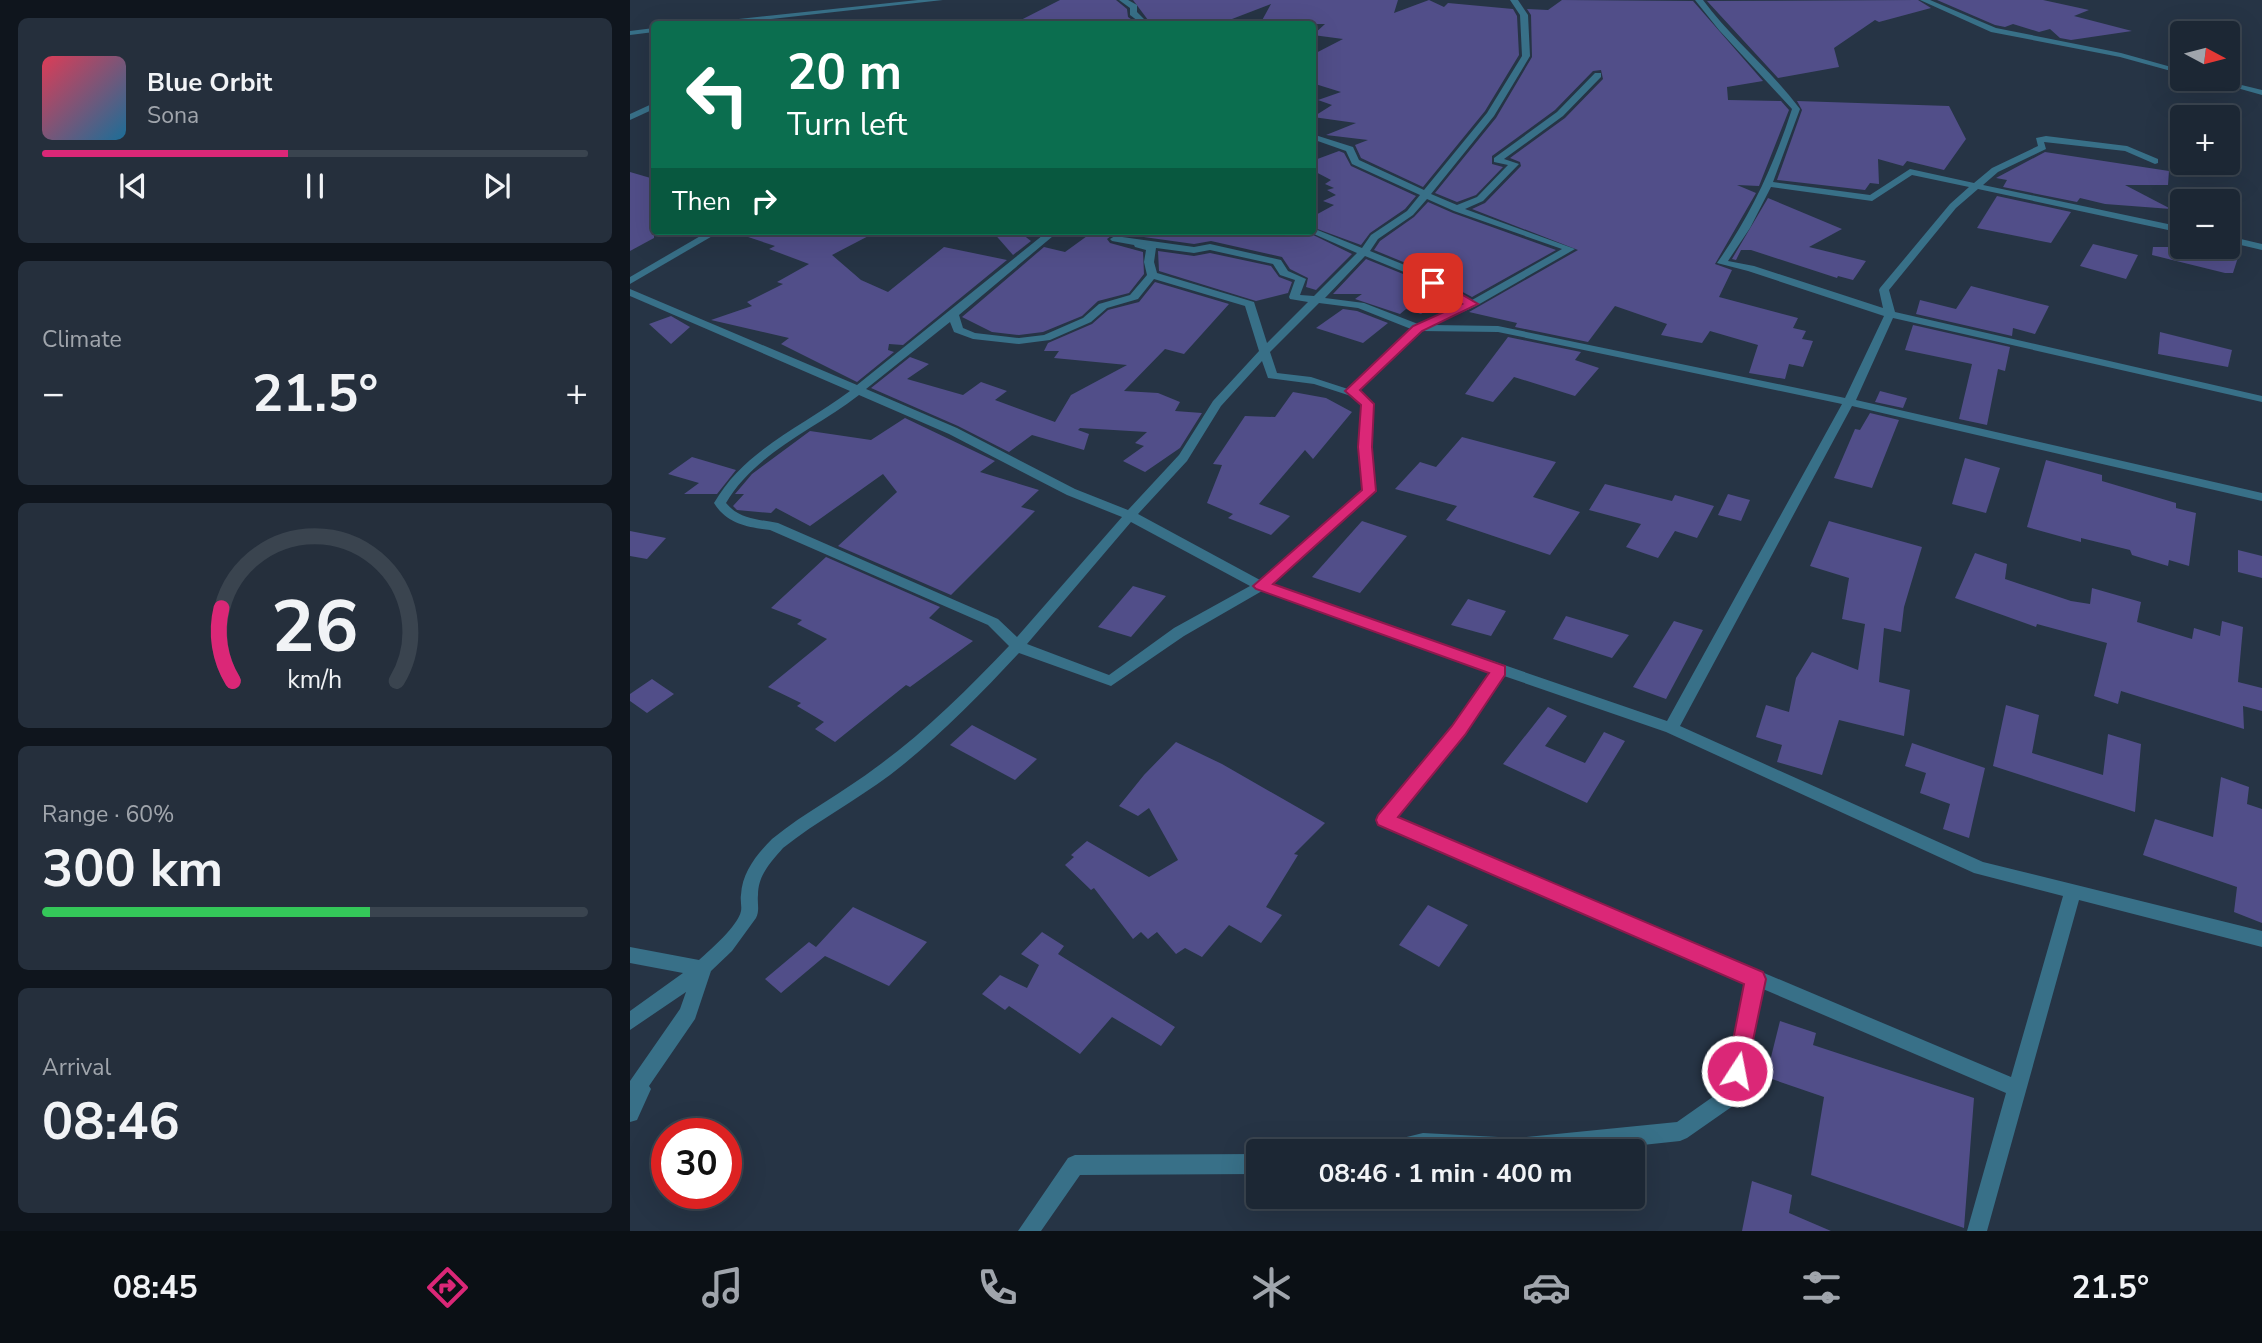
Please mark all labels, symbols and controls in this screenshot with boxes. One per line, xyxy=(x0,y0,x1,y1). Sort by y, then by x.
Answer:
north arrow xyxy=(2170,21,2240,91)
map controls xyxy=(2170,21,2240,259)
text: 20 m xyxy=(787,39,902,106)
icon: left xyxy=(672,49,763,140)
text: Blue Orbit xyxy=(147,65,272,100)
text: Sona xyxy=(147,100,199,131)
text: Turn left xyxy=(787,103,907,146)
button: + xyxy=(2170,105,2240,175)
icon: previous xyxy=(114,167,152,205)
icon: pause xyxy=(296,167,334,205)
icon: next xyxy=(478,167,516,205)
icon: right xyxy=(745,182,783,220)
text: Then xyxy=(672,184,731,219)
button: − xyxy=(2170,189,2240,259)
pin xyxy=(1403,253,1463,313)
icon: arrive xyxy=(1414,264,1452,302)
text: Climate xyxy=(42,324,122,355)
text: 21.5° xyxy=(252,358,378,429)
text: − xyxy=(42,368,65,419)
text: + xyxy=(565,368,588,419)
text: 26 xyxy=(271,578,359,678)
text: km/h xyxy=(287,663,343,697)
text: Range · 60% xyxy=(42,799,174,830)
text: 300 km xyxy=(42,833,223,904)
position arrow xyxy=(1700,1034,1774,1108)
text: Arrival xyxy=(42,1052,111,1083)
text: 08:46 xyxy=(42,1086,180,1157)
speed limit sign: 30 xyxy=(651,1118,742,1209)
text: 08:46 · 1 min · 400 m xyxy=(1319,1156,1572,1191)
icon: directions xyxy=(423,1263,472,1312)
icon: music xyxy=(698,1263,747,1312)
icon: phone xyxy=(973,1263,1022,1312)
icon: climate xyxy=(1247,1263,1296,1312)
icon: car xyxy=(1522,1263,1571,1312)
icon: filters xyxy=(1797,1263,1846,1312)
text: 08:45 xyxy=(113,1266,198,1309)
text: 21.5° xyxy=(2071,1266,2149,1309)

